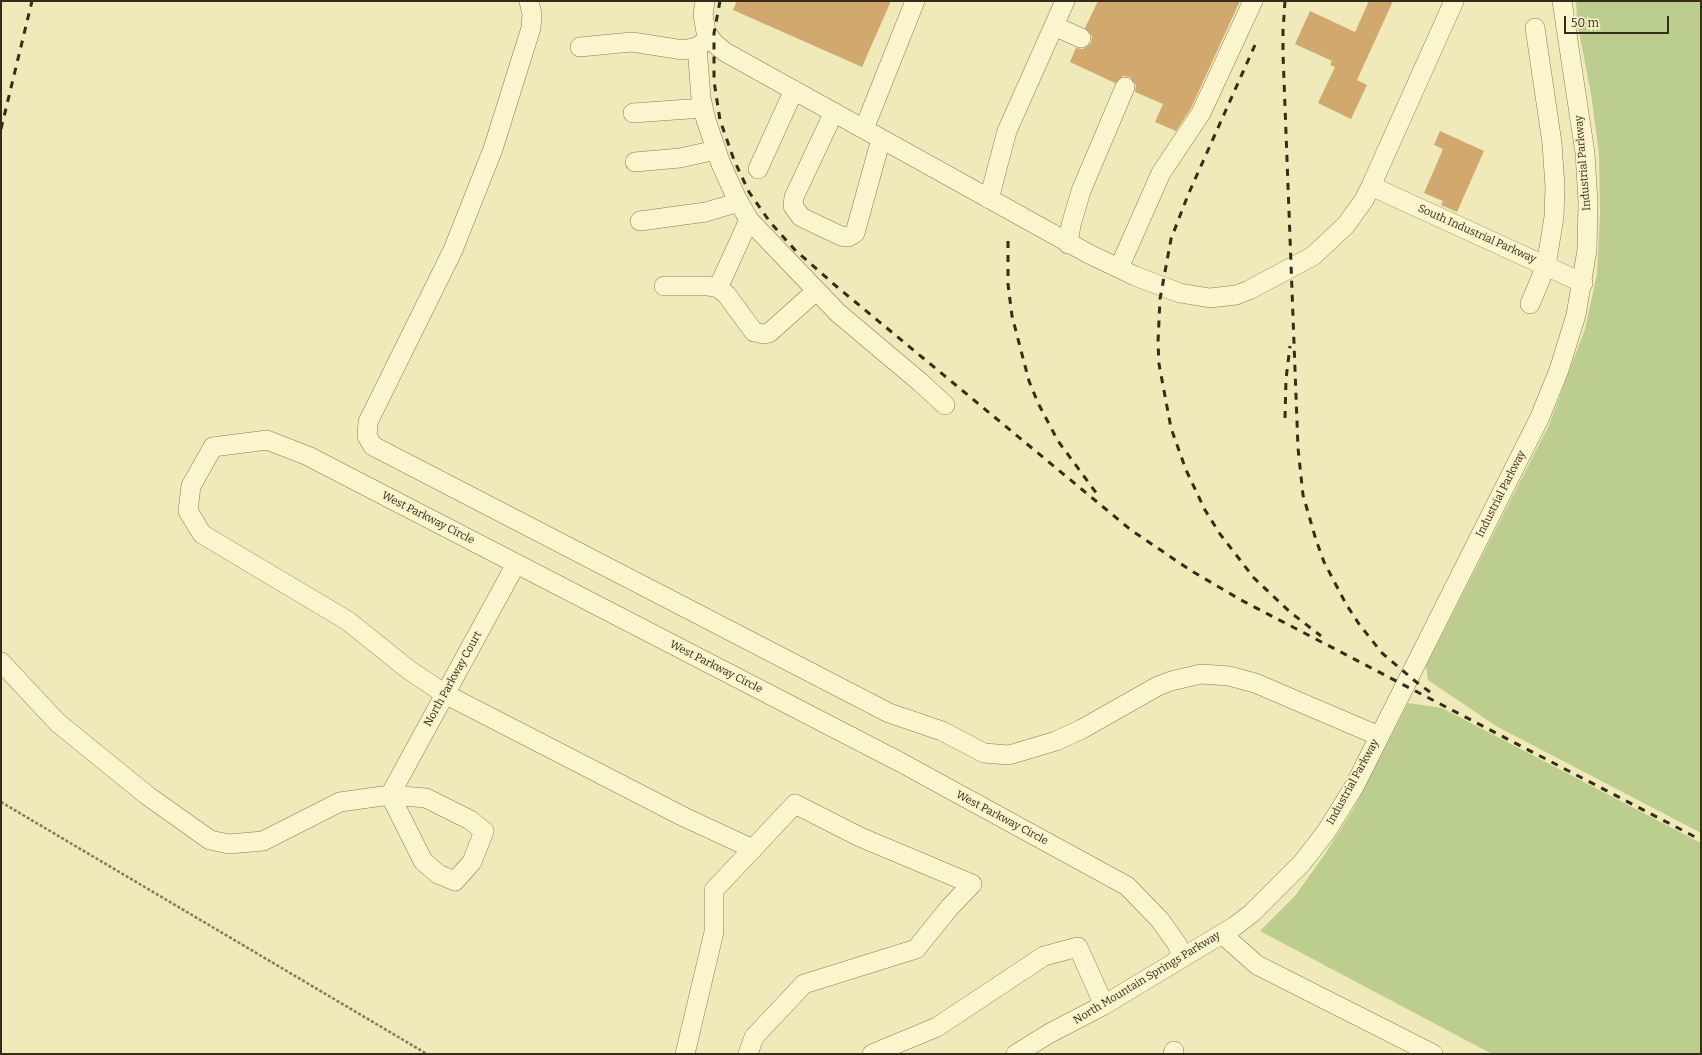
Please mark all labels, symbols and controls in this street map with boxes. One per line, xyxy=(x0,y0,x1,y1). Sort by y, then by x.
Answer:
scale bar xyxy=(1566,8,1671,34)
text: 50 m xyxy=(1571,16,1599,30)
street label: Industrial Parkway xyxy=(1572,115,1594,211)
street label: South Industrial Parkway xyxy=(1416,202,1538,266)
street label: Industrial Parkway xyxy=(1473,448,1529,540)
street label: West Parkway Circle xyxy=(379,489,477,547)
street label: North Parkway Court xyxy=(421,629,485,729)
street label: West Parkway Circle xyxy=(667,638,765,696)
street label: Industrial Parkway xyxy=(1324,737,1382,827)
street label: West Parkway Circle xyxy=(954,788,1050,848)
street label: North Mountain Springs Parkway xyxy=(1071,929,1223,1027)

